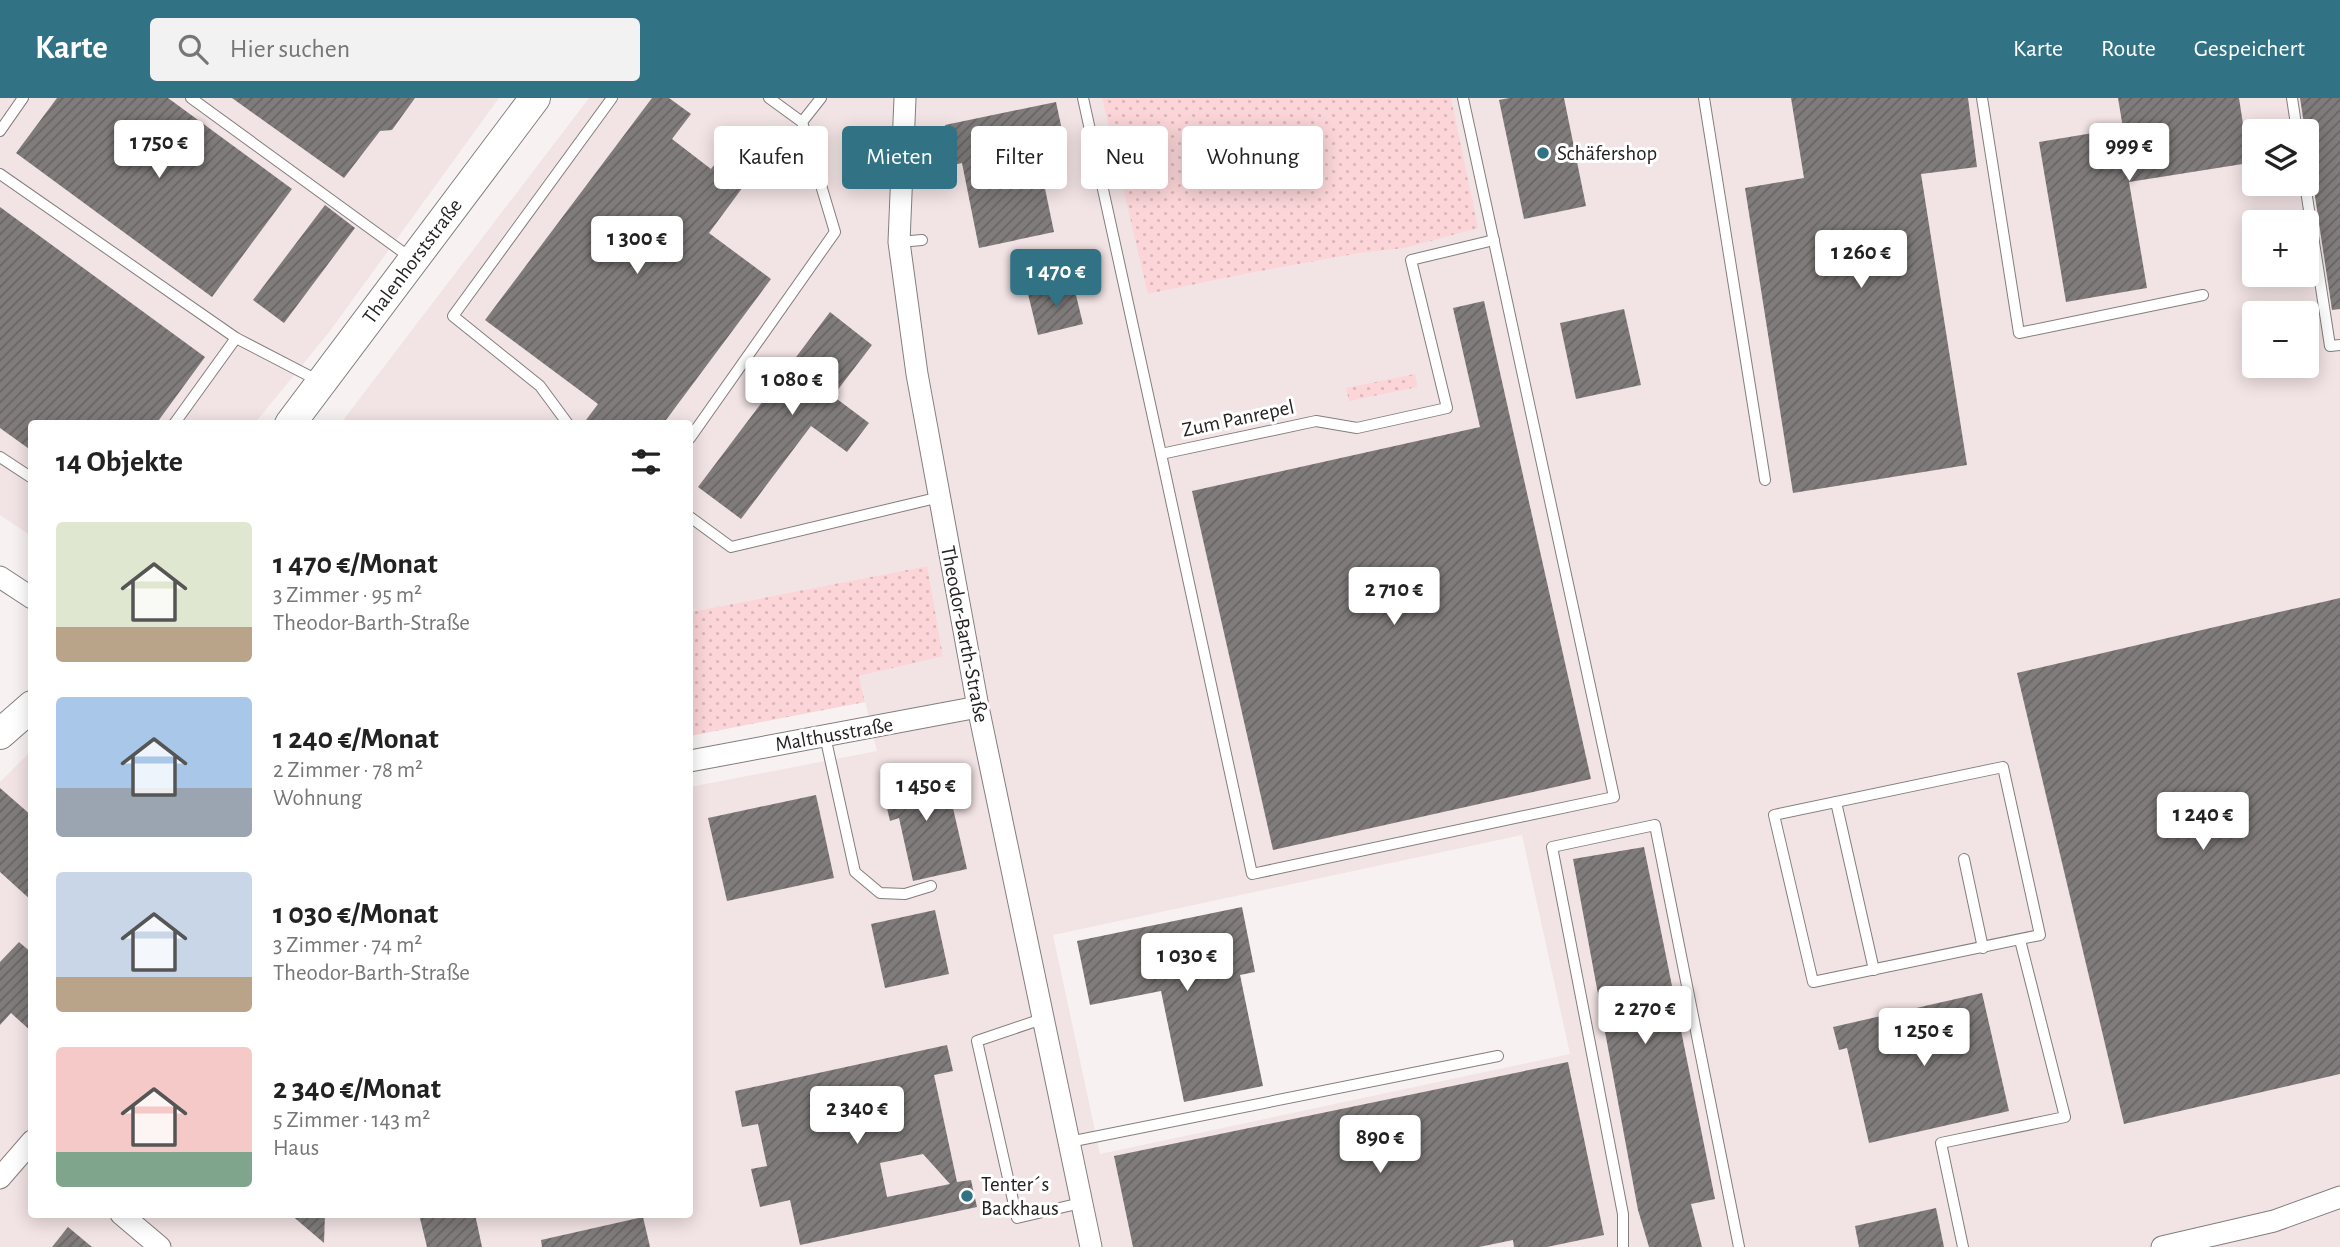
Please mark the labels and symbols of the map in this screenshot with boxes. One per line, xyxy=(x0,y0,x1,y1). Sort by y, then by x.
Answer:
pin: 1 750 € xyxy=(94,120,224,180)
pin: 999 € xyxy=(2080,123,2178,183)
place label: Schäfershop xyxy=(1557,143,1657,164)
marker: Schäfershop xyxy=(1535,145,1551,161)
street label: Thalenhorststraße xyxy=(359,195,466,328)
pin: 1 300 € xyxy=(572,216,702,276)
pin: 1 260 € xyxy=(1796,230,1926,290)
pin: 1 470 € xyxy=(991,250,1121,309)
pin: 1 080 € xyxy=(727,358,857,417)
street label: Zum Panrepel xyxy=(1180,396,1296,441)
street label: Theodor-Barth-Straße xyxy=(937,544,992,724)
pin: 2 710 € xyxy=(1329,568,1459,627)
street label: Malthusstraße xyxy=(773,714,895,755)
pin: 1 450 € xyxy=(861,764,991,823)
pin: 1 240 € xyxy=(2138,792,2268,852)
pin: 1 030 € xyxy=(1122,934,1252,993)
pin: 2 270 € xyxy=(1580,986,1710,1046)
pin: 1 250 € xyxy=(1859,1009,1989,1068)
pin: 2 340 € xyxy=(792,1086,922,1146)
pin: 890 € xyxy=(1331,1116,1429,1175)
place label: Tenter´s Backhaus xyxy=(981,1174,1059,1219)
marker: Tenter´s Backhaus xyxy=(959,1188,975,1204)

